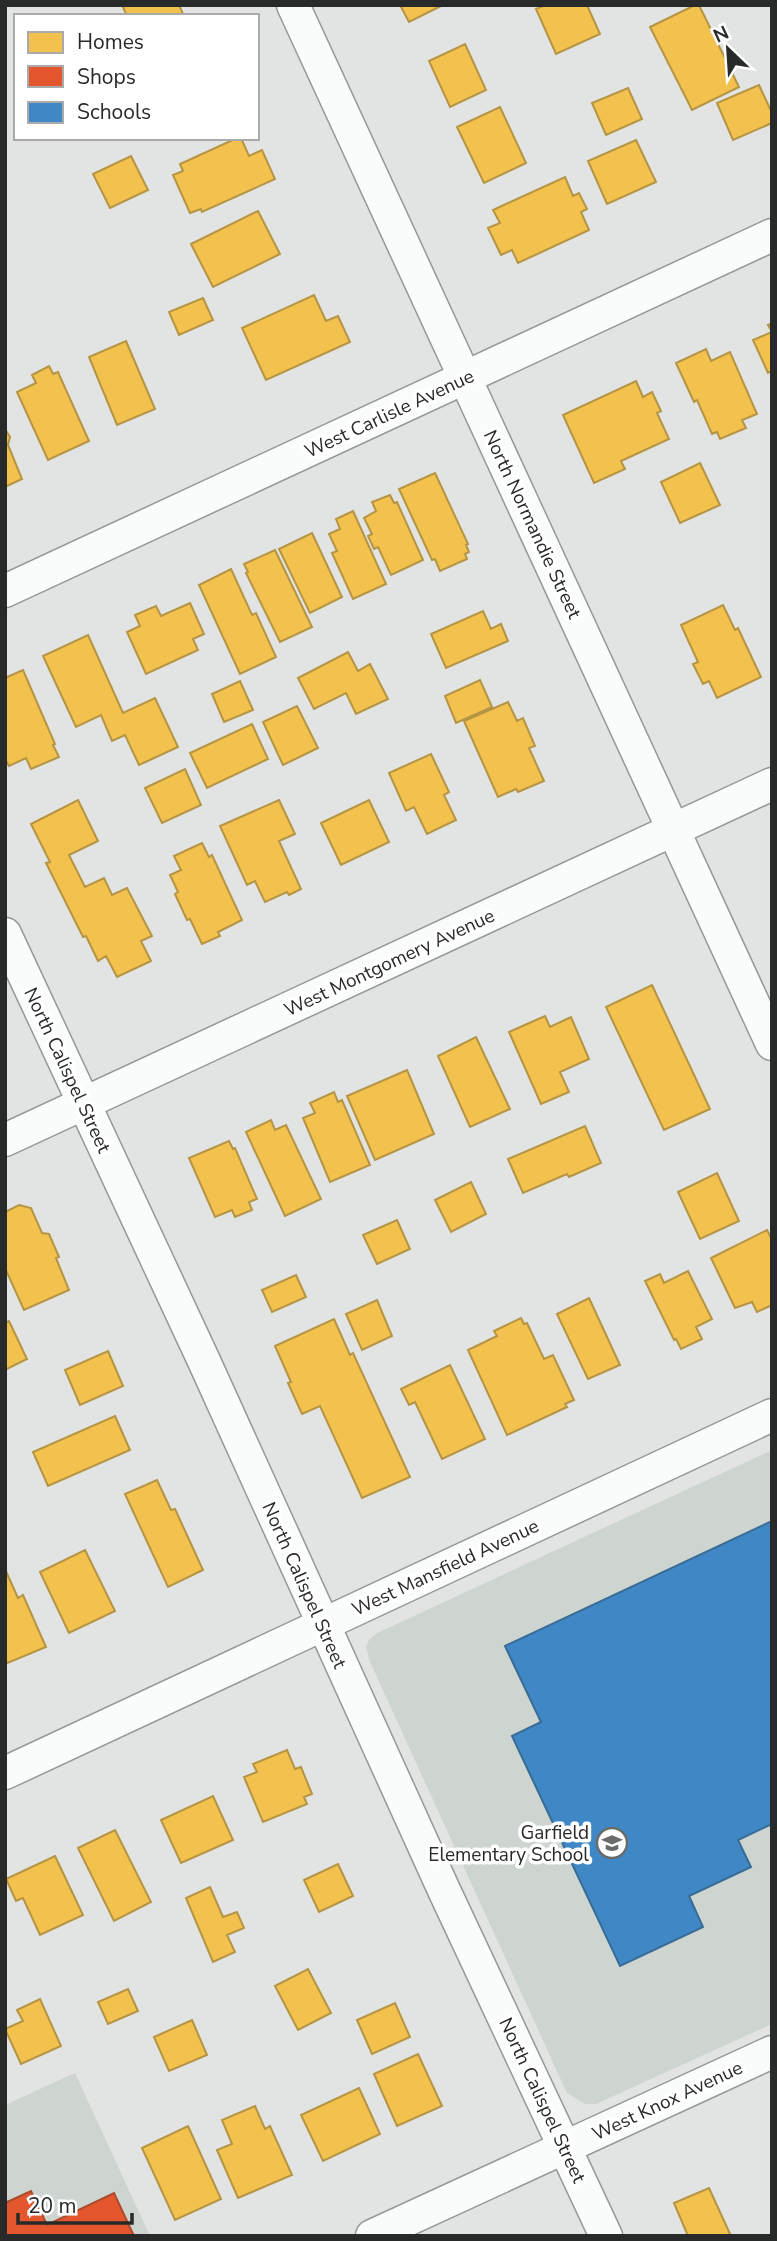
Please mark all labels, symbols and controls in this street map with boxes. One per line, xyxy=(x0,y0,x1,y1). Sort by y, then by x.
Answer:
legend xyxy=(14,14,259,140)
north arrow xyxy=(693,14,763,84)
text: N xyxy=(709,20,733,49)
text: Homes xyxy=(77,28,144,56)
text: Shops xyxy=(77,63,136,91)
text: Schools xyxy=(77,98,151,126)
street label: West Carlisle Avenue xyxy=(300,363,478,465)
street label: North Normandie Street xyxy=(477,426,587,623)
street label: West Montgomery Avenue xyxy=(280,903,499,1023)
street label: North Calispel Street xyxy=(17,984,117,1158)
street label: North Calispel Street xyxy=(256,1498,353,1673)
street label: West Mansfield Avenue xyxy=(348,1513,543,1623)
place label: Garfield Elementary School xyxy=(428,1820,589,1868)
school or university icon: Garfield Elementary School xyxy=(595,1826,629,1860)
street label: North Calispel Street xyxy=(492,2014,592,2188)
street label: West Knox Avenue xyxy=(588,2055,747,2147)
scale bar xyxy=(18,2182,131,2226)
text: 20 m xyxy=(28,2192,77,2220)

